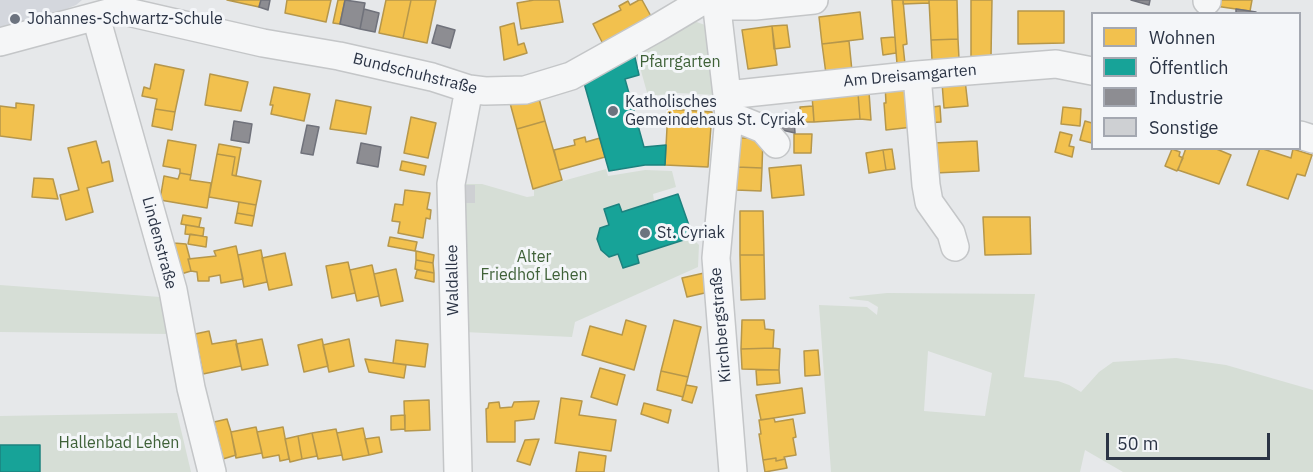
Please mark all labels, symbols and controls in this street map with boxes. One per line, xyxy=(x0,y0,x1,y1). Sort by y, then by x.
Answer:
place label: Johannes-Schwartz-Schule xyxy=(27,9,223,29)
marker: Johannes-Schwartz-Schule xyxy=(8,12,22,26)
legend xyxy=(1091,12,1301,150)
text: Wohnen xyxy=(1149,26,1215,49)
street label: Bundschuhstraße xyxy=(351,49,479,99)
park label: Pfarrgarten xyxy=(639,52,721,72)
text: Öffentlich xyxy=(1149,56,1228,79)
street label: Am Dreisamgarten xyxy=(842,61,978,91)
text: Industrie xyxy=(1149,86,1223,109)
place label: Katholisches Gemeindehaus St. Cyriak xyxy=(625,92,805,130)
marker: Katholisches Gemeindehaus St. Cyriak xyxy=(606,104,620,118)
text: Sonstige xyxy=(1149,116,1219,139)
street label: Lindenstraße xyxy=(137,195,181,291)
place label: St. Cyriak xyxy=(657,223,725,243)
marker: St. Cyriak xyxy=(638,226,652,240)
street label: Waldallee xyxy=(443,244,463,316)
park label: Alter Friedhof Lehen xyxy=(480,247,588,285)
street label: Kirchbergstraße xyxy=(706,267,736,383)
scale bar xyxy=(1109,421,1272,459)
text: 50 m xyxy=(1117,432,1159,455)
park label: Hallenbad Lehen xyxy=(59,433,179,453)

